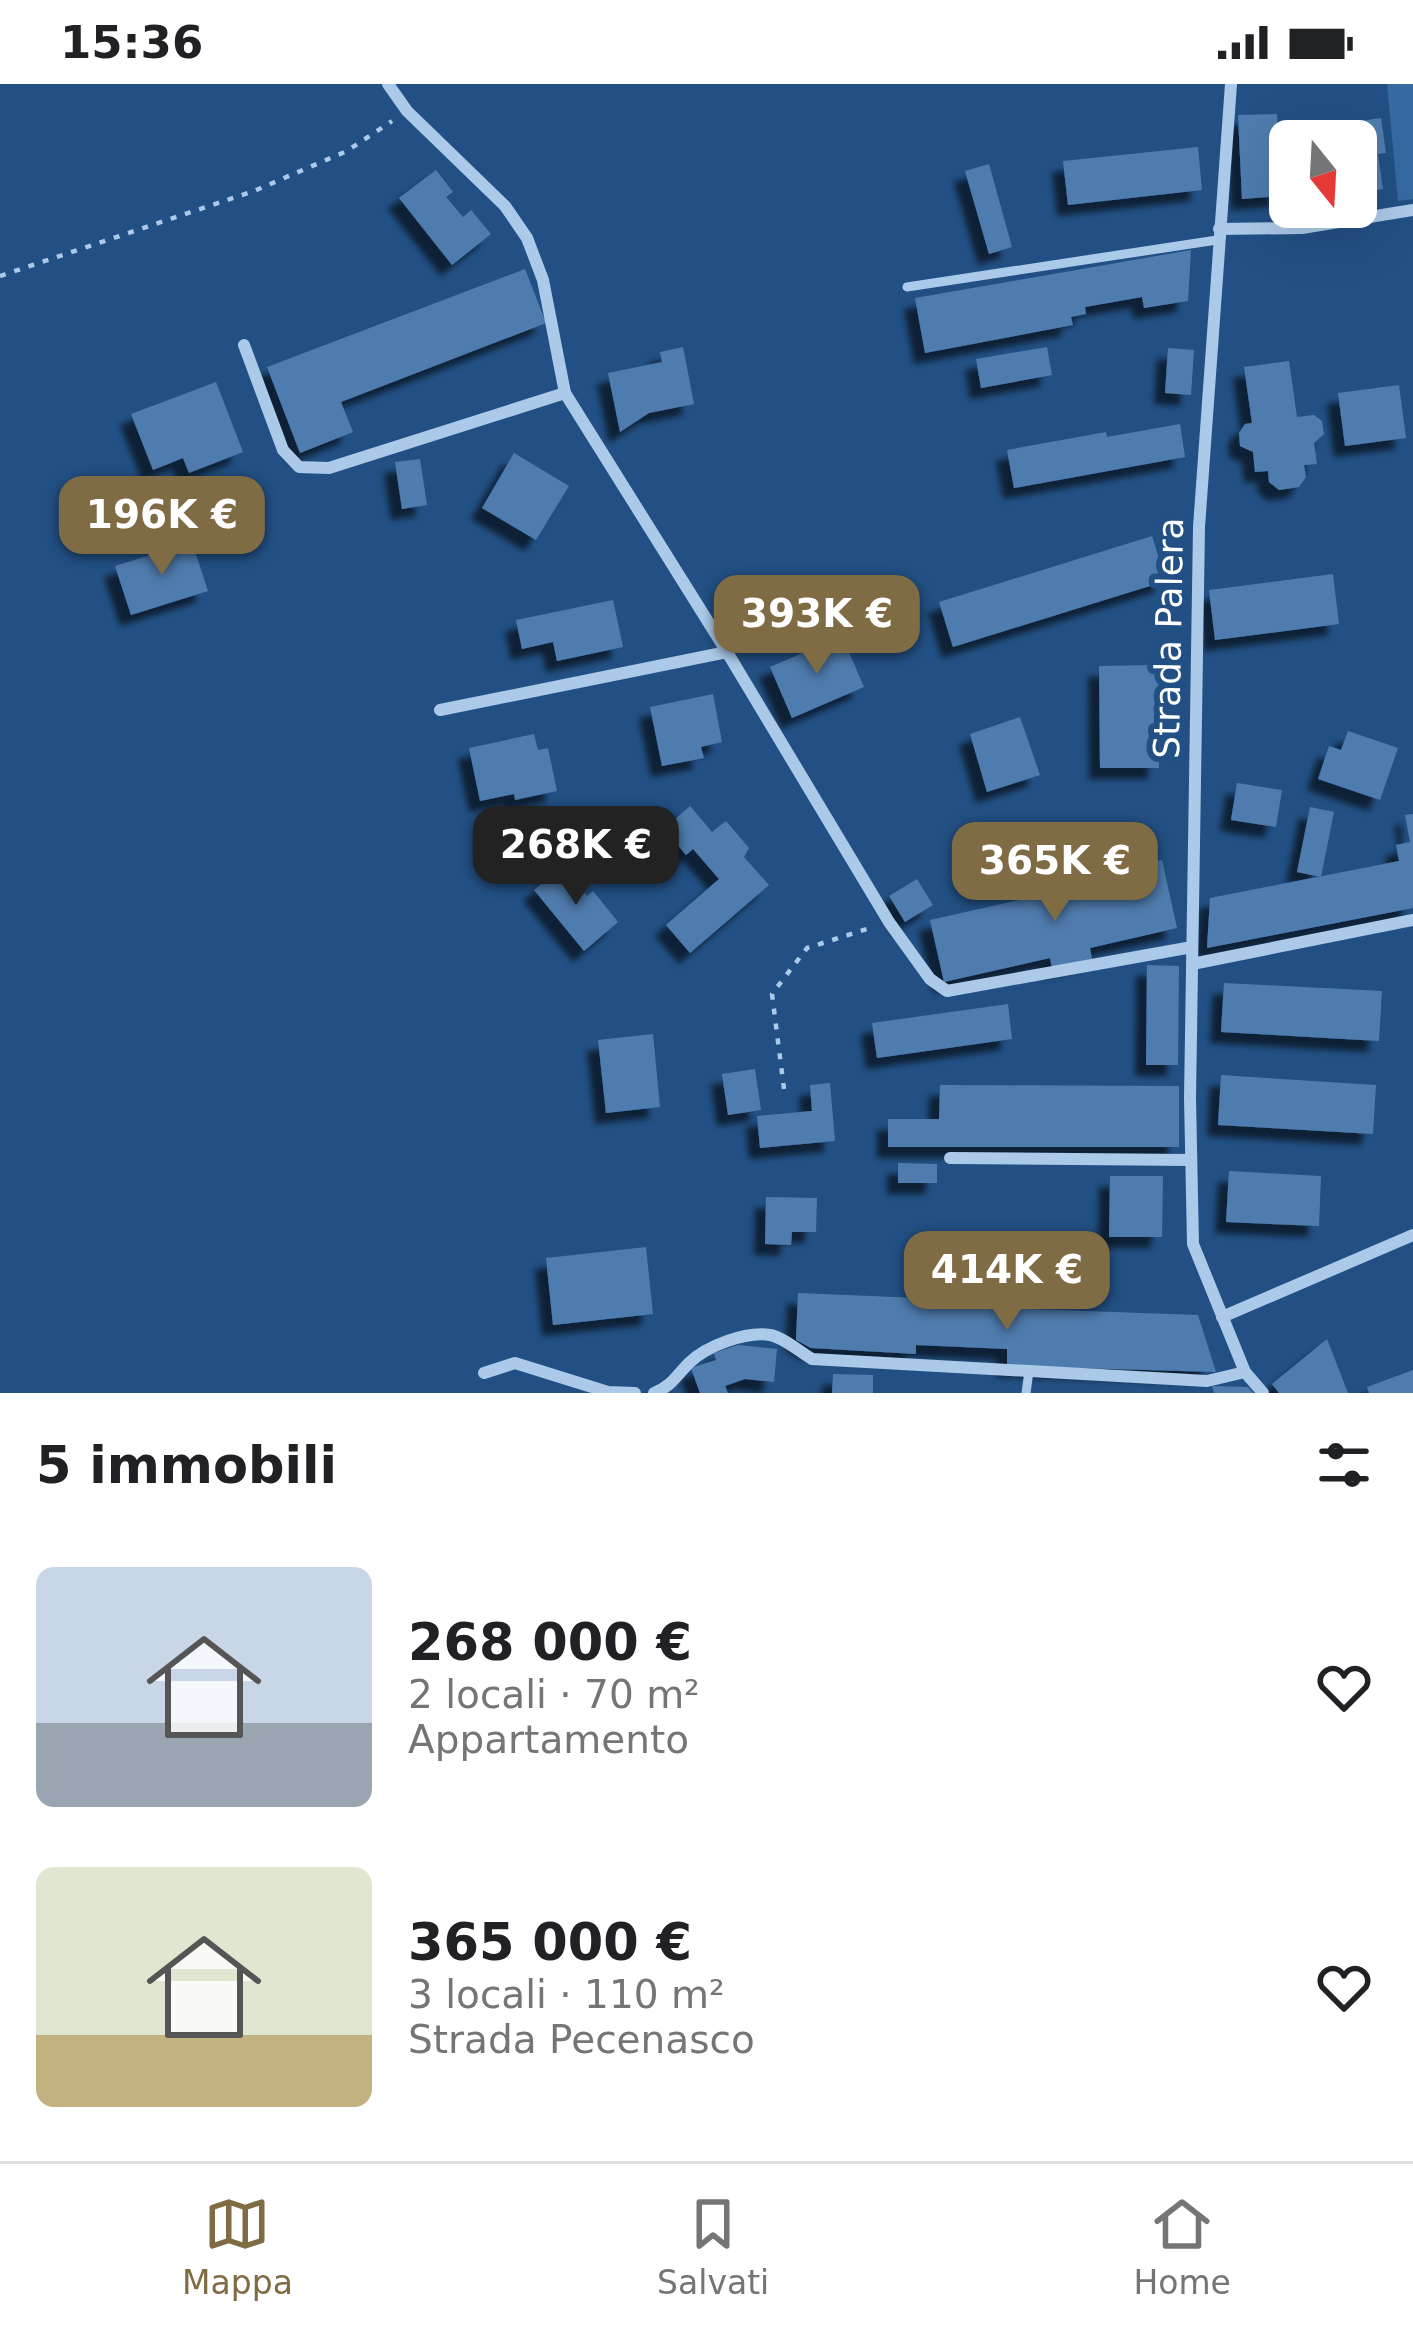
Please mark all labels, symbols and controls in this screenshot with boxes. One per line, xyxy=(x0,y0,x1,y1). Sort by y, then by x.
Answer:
text: 15:36 xyxy=(60,16,203,69)
north arrow xyxy=(1269,120,1377,228)
map controls xyxy=(1269,120,1377,228)
pin: 196K € xyxy=(64,476,260,578)
text: 196K € xyxy=(86,492,238,537)
street label: Strada Palera xyxy=(1146,517,1191,759)
pin: 393K € xyxy=(719,575,915,677)
text: 393K € xyxy=(741,591,893,636)
pin: 268K € xyxy=(478,806,674,908)
text: 268K € xyxy=(500,822,652,867)
pin: 365K € xyxy=(957,822,1153,924)
text: 365K € xyxy=(979,838,1131,883)
pin: 414K € xyxy=(909,1231,1105,1333)
text: 414K € xyxy=(931,1247,1083,1292)
icon: filters xyxy=(1311,1432,1377,1498)
text: 5 immobili xyxy=(36,1436,337,1495)
text: 268 000 € xyxy=(408,1613,692,1672)
icon: home xyxy=(132,1615,276,1759)
icon: heart xyxy=(1311,1654,1377,1720)
text: 2 locali · 70 m² xyxy=(408,1672,700,1717)
text: Appartamento xyxy=(408,1717,689,1762)
text: 365 000 € xyxy=(408,1913,692,1972)
icon: home xyxy=(132,1915,276,2059)
icon: heart xyxy=(1311,1954,1377,2020)
text: 3 locali · 110 m² xyxy=(408,1972,725,2017)
text: Strada Pecenasco xyxy=(408,2017,755,2062)
tab: Mappa xyxy=(182,2191,293,2302)
tab: Salvati xyxy=(657,2191,769,2302)
tab: Home xyxy=(1133,2191,1231,2302)

